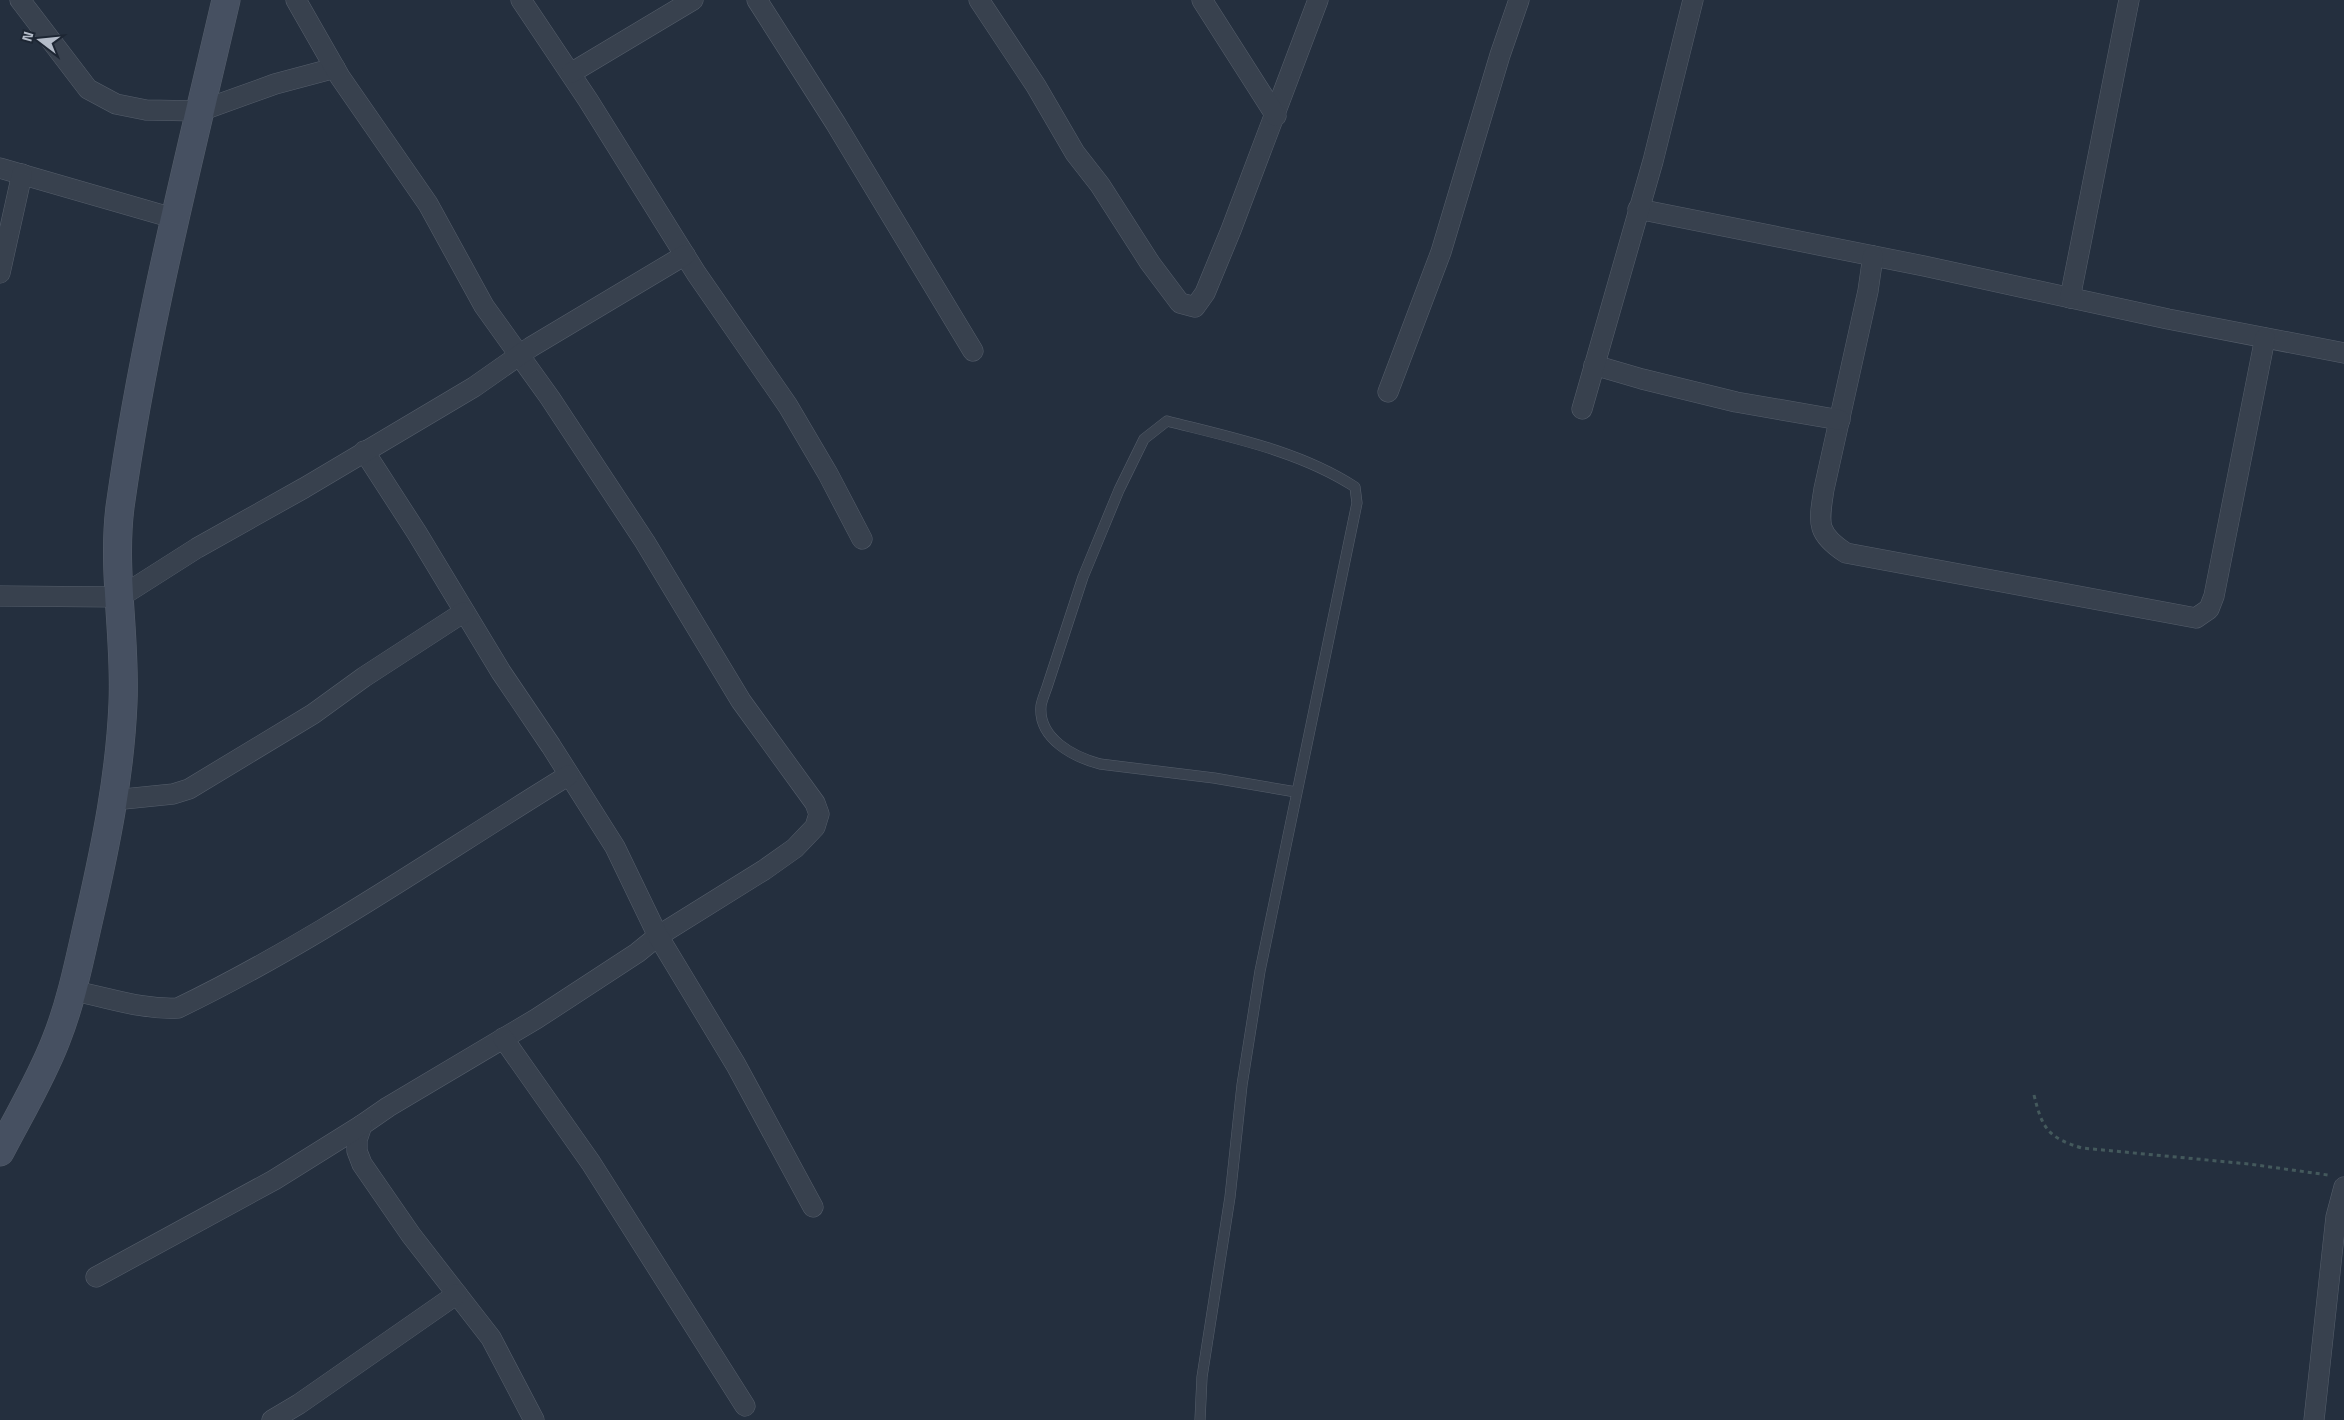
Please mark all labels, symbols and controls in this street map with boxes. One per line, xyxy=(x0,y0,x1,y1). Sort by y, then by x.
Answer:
north arrow xyxy=(15,15,65,65)
text: N xyxy=(16,29,38,44)

